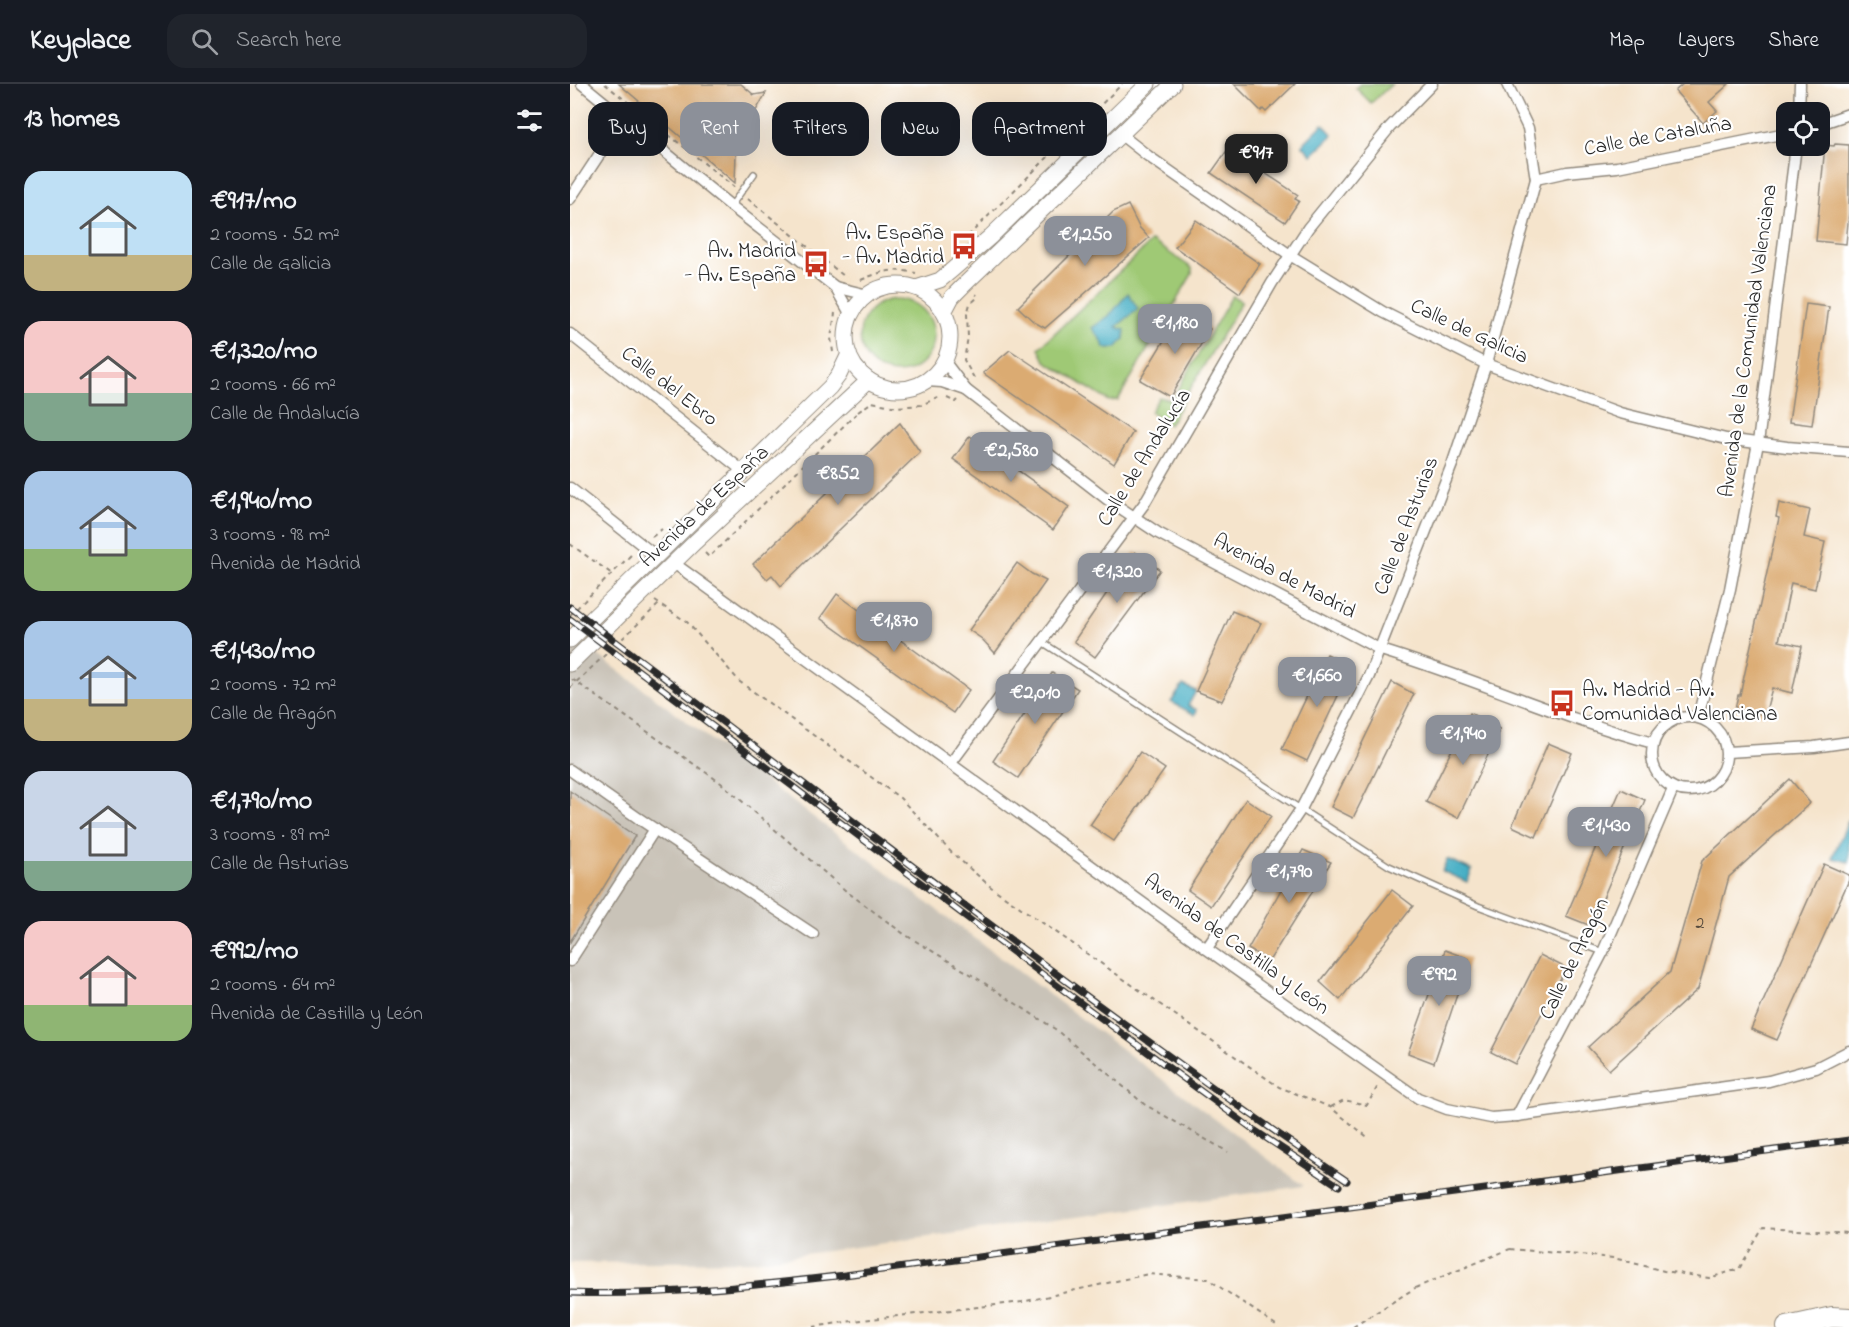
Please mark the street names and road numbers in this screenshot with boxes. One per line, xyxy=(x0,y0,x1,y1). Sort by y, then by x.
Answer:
street label: Calle de Cataluña xyxy=(1582,109,1734,165)
street label: Avenida de la Comunidad Valenciana xyxy=(1712,183,1786,499)
street label: Calle de Galicia xyxy=(1405,292,1533,372)
street label: Calle del Ebro xyxy=(614,340,724,435)
street label: Calle de Andalucía xyxy=(1091,383,1199,533)
street label: Avenida de España xyxy=(633,439,777,575)
street label: Calle de Asturias xyxy=(1367,452,1447,600)
street label: Avenida de Madrid xyxy=(1207,527,1361,627)
street label: Avenida de Castilla y León xyxy=(1136,867,1335,1024)
street label: Calle de Aragón xyxy=(1532,893,1619,1026)

